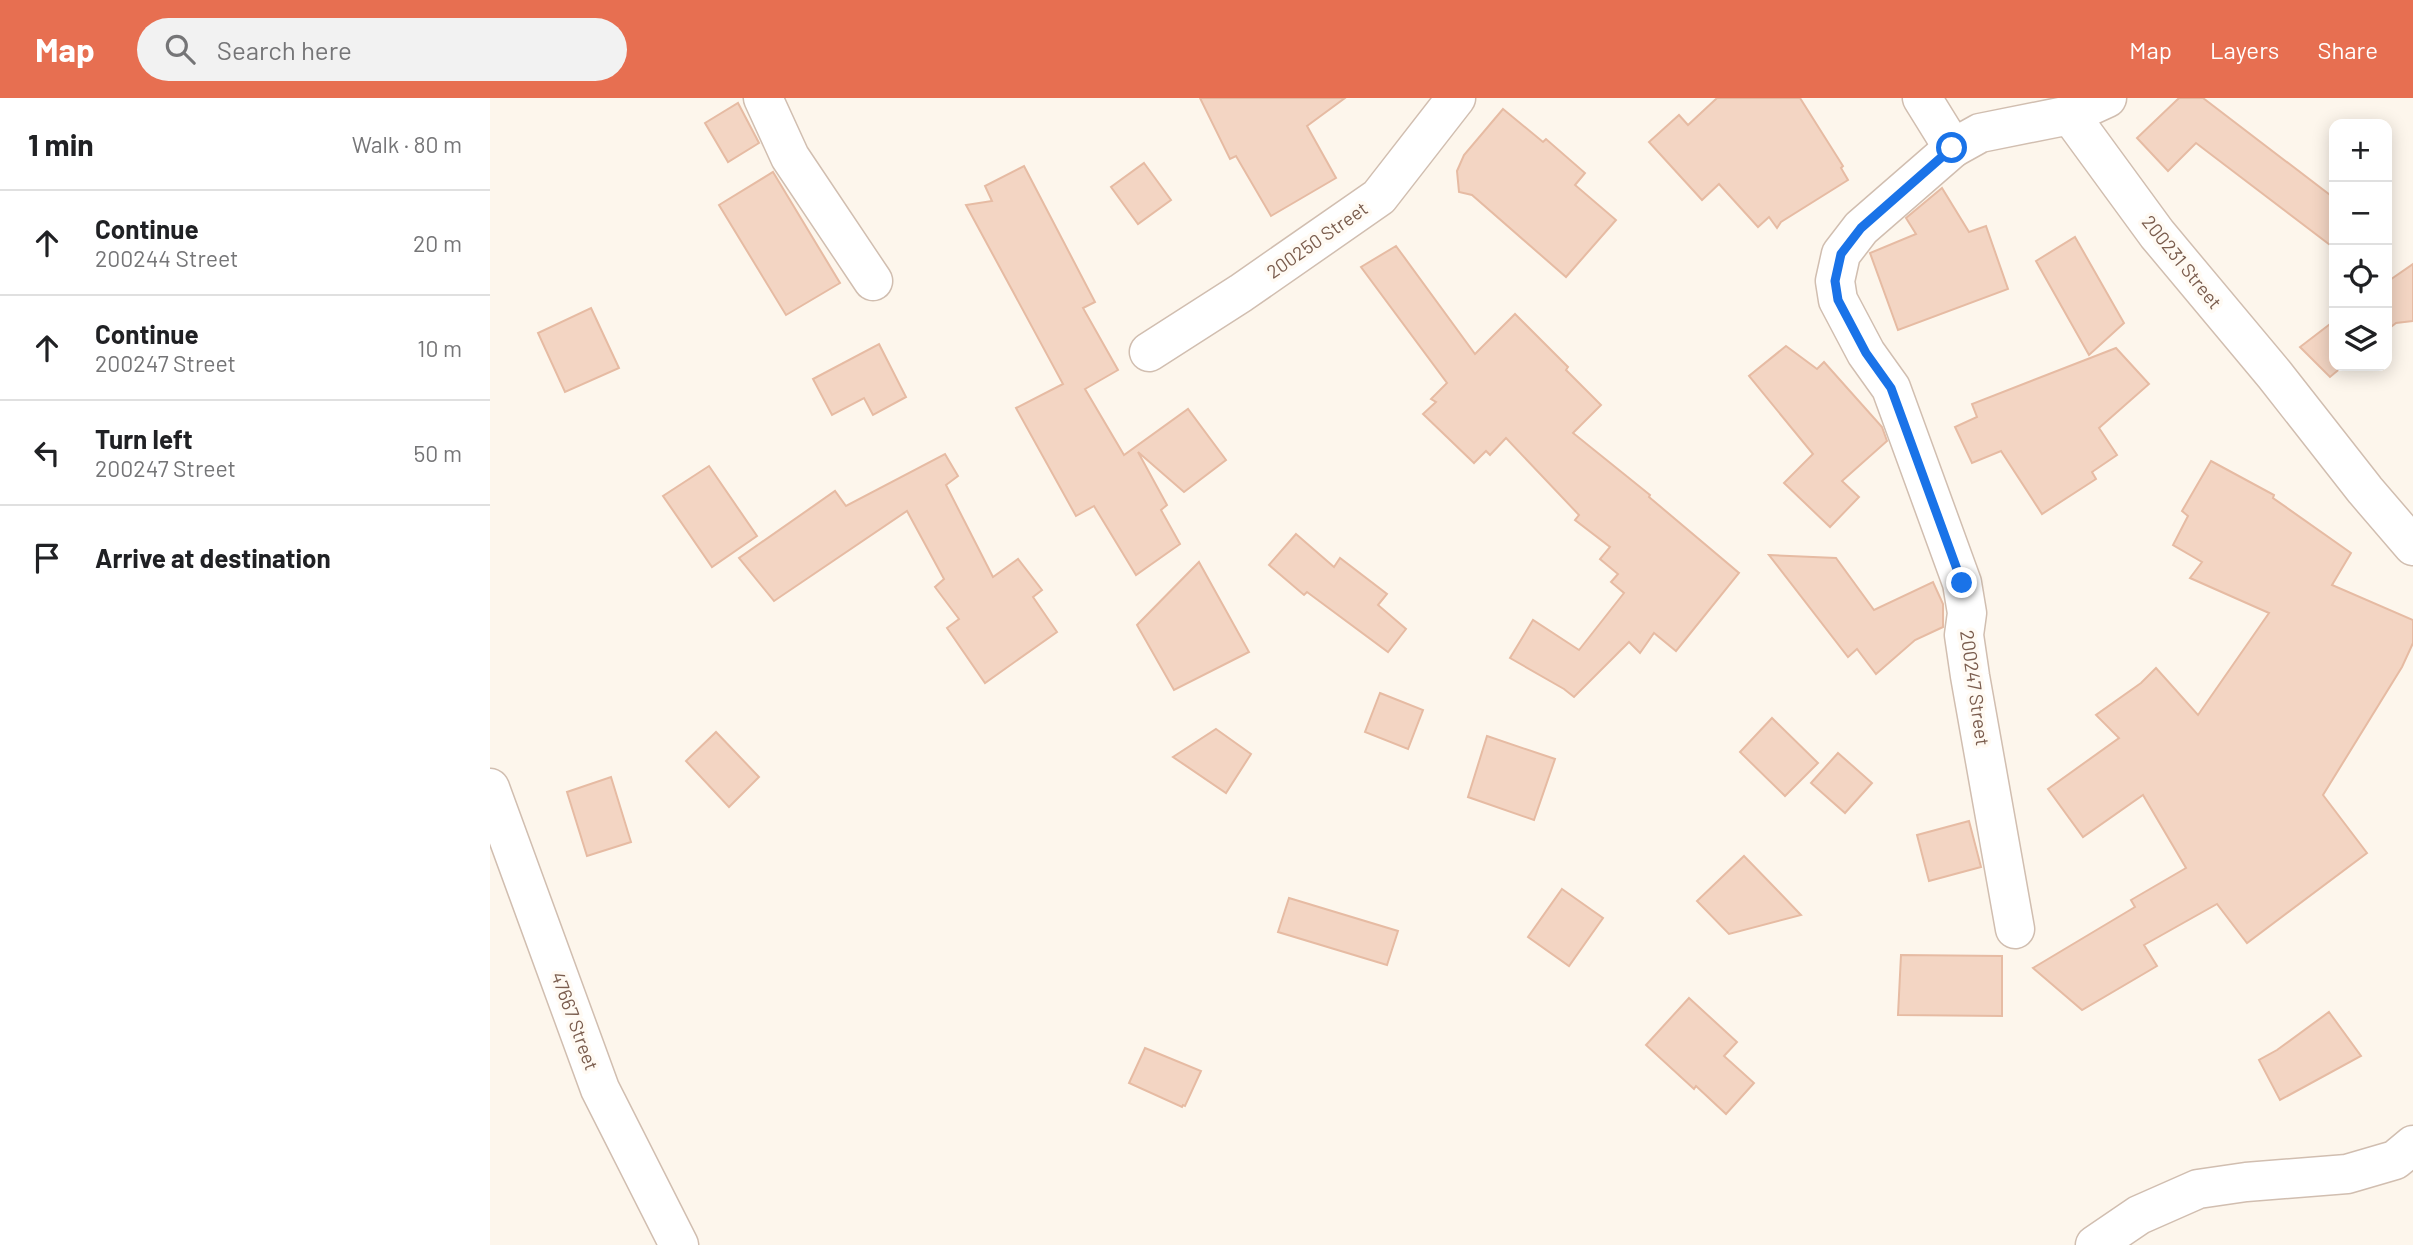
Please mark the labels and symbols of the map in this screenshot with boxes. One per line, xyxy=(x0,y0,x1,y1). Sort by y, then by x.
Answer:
route start xyxy=(1936,132,1967,163)
street label: 200250 Street xyxy=(1262,196,1372,283)
street label: 200231 Street xyxy=(2138,210,2227,313)
route end xyxy=(1946,567,1977,598)
street label: 200247 Street xyxy=(1956,629,1995,747)
street label: 47667 Street xyxy=(547,968,604,1073)

